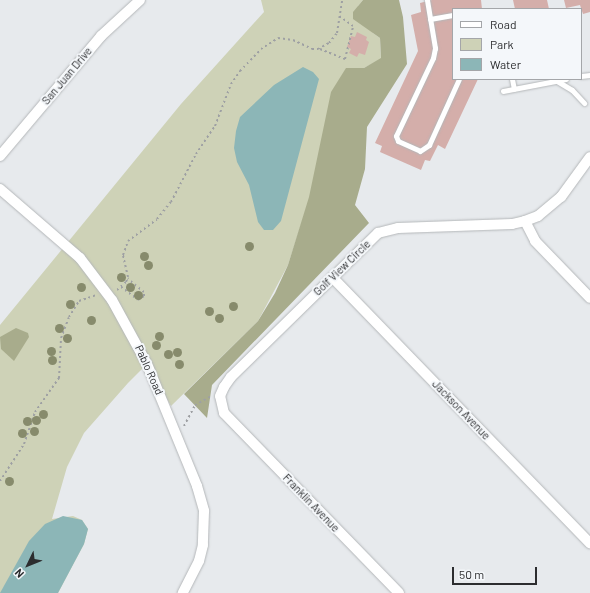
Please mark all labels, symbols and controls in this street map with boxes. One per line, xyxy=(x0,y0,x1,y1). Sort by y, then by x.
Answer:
legend xyxy=(452,8,582,80)
text: Road xyxy=(490,17,517,31)
text: Park xyxy=(490,37,514,51)
street label: San Juan Drive xyxy=(39,45,95,107)
text: Water xyxy=(490,57,521,71)
street label: Golf View Circle xyxy=(311,238,373,298)
street label: Pablo Road xyxy=(132,343,166,397)
street label: Jackson Avenue xyxy=(429,378,493,442)
street label: Franklin Avenue xyxy=(280,471,342,535)
north arrow xyxy=(8,545,48,585)
scale bar xyxy=(454,559,539,585)
text: N xyxy=(12,566,26,581)
text: 50 m xyxy=(459,567,484,581)

